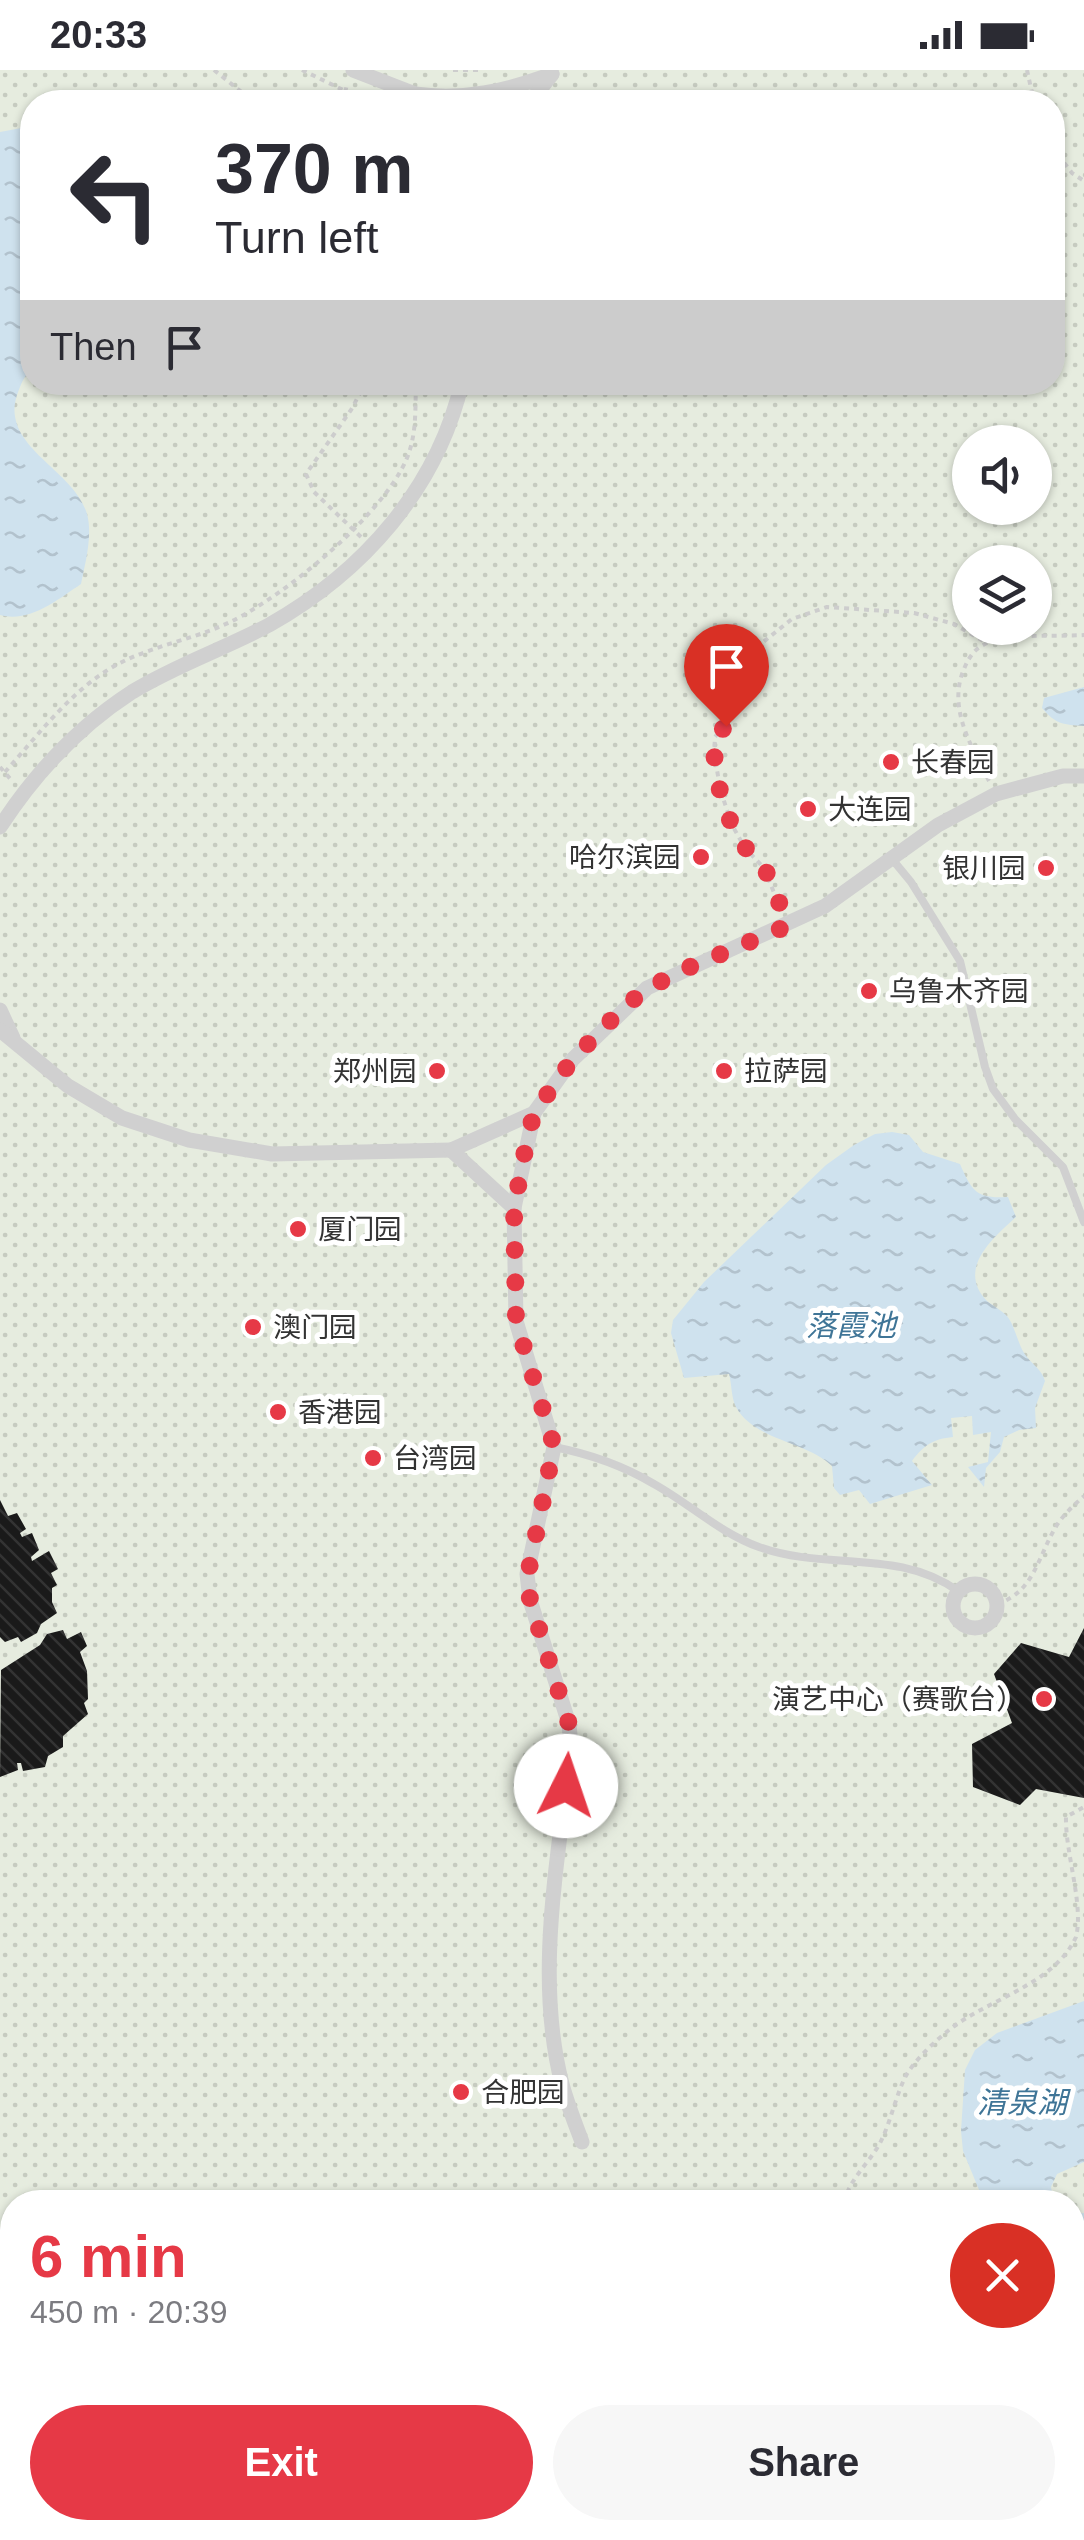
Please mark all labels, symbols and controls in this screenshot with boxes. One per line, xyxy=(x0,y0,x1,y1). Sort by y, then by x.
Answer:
text: 20:33 xyxy=(50,14,147,56)
icon: left xyxy=(50,130,180,260)
text: 370 m xyxy=(215,130,413,208)
text: Turn left xyxy=(215,212,378,263)
icon: arrive xyxy=(157,320,212,375)
text: Then xyxy=(50,326,137,368)
map controls xyxy=(952,425,1052,645)
button: sound xyxy=(952,425,1052,525)
button: layers xyxy=(952,545,1052,645)
pin xyxy=(684,624,769,727)
icon: arrive xyxy=(699,639,754,694)
place label: 长春园 xyxy=(911,747,995,778)
marker: 长春园 xyxy=(880,751,902,773)
place label: 大连园 xyxy=(828,794,912,825)
marker: 大连园 xyxy=(797,798,819,820)
place label: 哈尔滨园 xyxy=(569,842,681,873)
marker: 哈尔滨园 xyxy=(690,846,712,868)
place label: 银川园 xyxy=(942,853,1026,884)
marker: 银川园 xyxy=(1035,857,1057,879)
place label: 乌鲁木齐园 xyxy=(889,976,1029,1007)
marker: 乌鲁木齐园 xyxy=(858,980,880,1002)
place label: 郑州园 xyxy=(333,1056,417,1087)
place label: 拉萨园 xyxy=(744,1056,828,1087)
marker: 郑州园 xyxy=(426,1060,448,1082)
marker: 拉萨园 xyxy=(713,1060,735,1082)
place label: 厦门园 xyxy=(318,1214,402,1245)
marker: 厦门园 xyxy=(287,1218,309,1240)
water label: 落霞池 xyxy=(806,1309,899,1342)
place label: 澳门园 xyxy=(273,1312,357,1343)
marker: 澳门园 xyxy=(242,1316,264,1338)
place label: 香港园 xyxy=(298,1397,382,1428)
marker: 香港园 xyxy=(267,1401,289,1423)
place label: 台湾园 xyxy=(393,1443,477,1474)
marker: 台湾园 xyxy=(362,1447,384,1469)
place label: 演艺中心（赛歌台） xyxy=(772,1684,1024,1715)
marker: 演艺中心（赛歌台） xyxy=(1033,1688,1055,1710)
position arrow xyxy=(514,1734,618,1838)
place label: 合肥园 xyxy=(481,2077,565,2108)
marker: 合肥园 xyxy=(450,2081,472,2103)
water label: 清泉湖 xyxy=(977,2086,1071,2119)
text: 6 min xyxy=(30,2223,187,2290)
button: close xyxy=(950,2223,1055,2328)
text: 450 m · 20:39 xyxy=(30,2294,227,2330)
button: Exit xyxy=(30,2405,533,2520)
button: Share xyxy=(553,2405,1055,2520)

